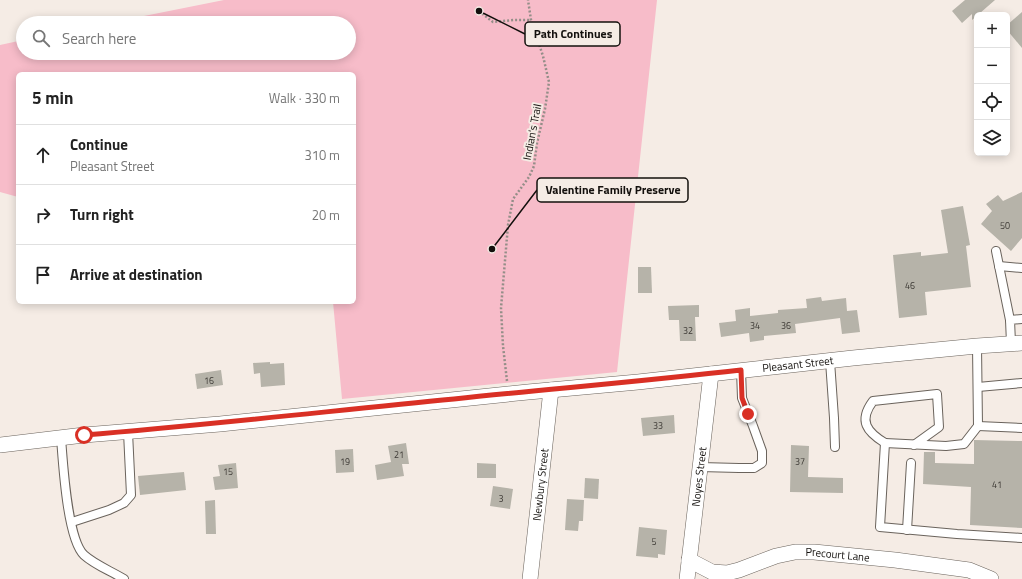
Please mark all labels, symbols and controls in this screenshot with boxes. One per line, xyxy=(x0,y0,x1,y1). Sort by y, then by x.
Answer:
map controls xyxy=(974,12,1010,156)
button: + xyxy=(974,12,1010,48)
search box xyxy=(16,16,356,60)
callout: Path Continues xyxy=(525,22,620,46)
text: Path Continues xyxy=(534,24,613,43)
icon: search xyxy=(30,27,52,49)
text: Search here xyxy=(62,27,136,50)
button: − xyxy=(974,48,1010,84)
button: locate xyxy=(974,84,1010,120)
text: 5 min xyxy=(32,85,73,111)
text: Walk · 330 m xyxy=(269,88,340,108)
street label: Indian's Trail xyxy=(519,102,545,162)
button: layers xyxy=(974,120,1010,156)
text: Continue xyxy=(70,133,128,156)
icon: ahead xyxy=(32,144,54,166)
text: 310 m xyxy=(304,145,340,165)
text: Pleasant Street xyxy=(70,156,154,176)
callout: Valentine Family Preserve xyxy=(537,178,688,202)
text: Valentine Family Preserve xyxy=(545,180,681,199)
text: Turn right xyxy=(70,203,134,226)
icon: right xyxy=(32,204,54,226)
text: 20 m xyxy=(312,205,340,225)
house number: 50 xyxy=(1000,219,1010,232)
text: Arrive at destination xyxy=(70,263,203,286)
icon: arrive xyxy=(32,264,54,286)
house number: 46 xyxy=(905,279,915,292)
house number: 34 xyxy=(750,319,760,332)
house number: 36 xyxy=(781,319,791,332)
house number: 32 xyxy=(683,324,693,337)
street label: Pleasant Street xyxy=(761,352,834,376)
house number: 16 xyxy=(204,374,214,387)
route end xyxy=(739,405,757,423)
house number: 33 xyxy=(653,419,663,432)
route start xyxy=(75,426,93,444)
street label: Noyes Street xyxy=(688,446,710,507)
street label: Newbury Street xyxy=(529,447,552,522)
house number: 21 xyxy=(394,448,404,461)
house number: 19 xyxy=(340,455,350,468)
house number: 37 xyxy=(795,455,805,468)
house number: 15 xyxy=(223,465,233,478)
house number: 41 xyxy=(992,478,1002,491)
house number: 3 xyxy=(498,492,504,505)
house number: 5 xyxy=(651,535,657,548)
street label: Precourt Lane xyxy=(805,544,871,566)

